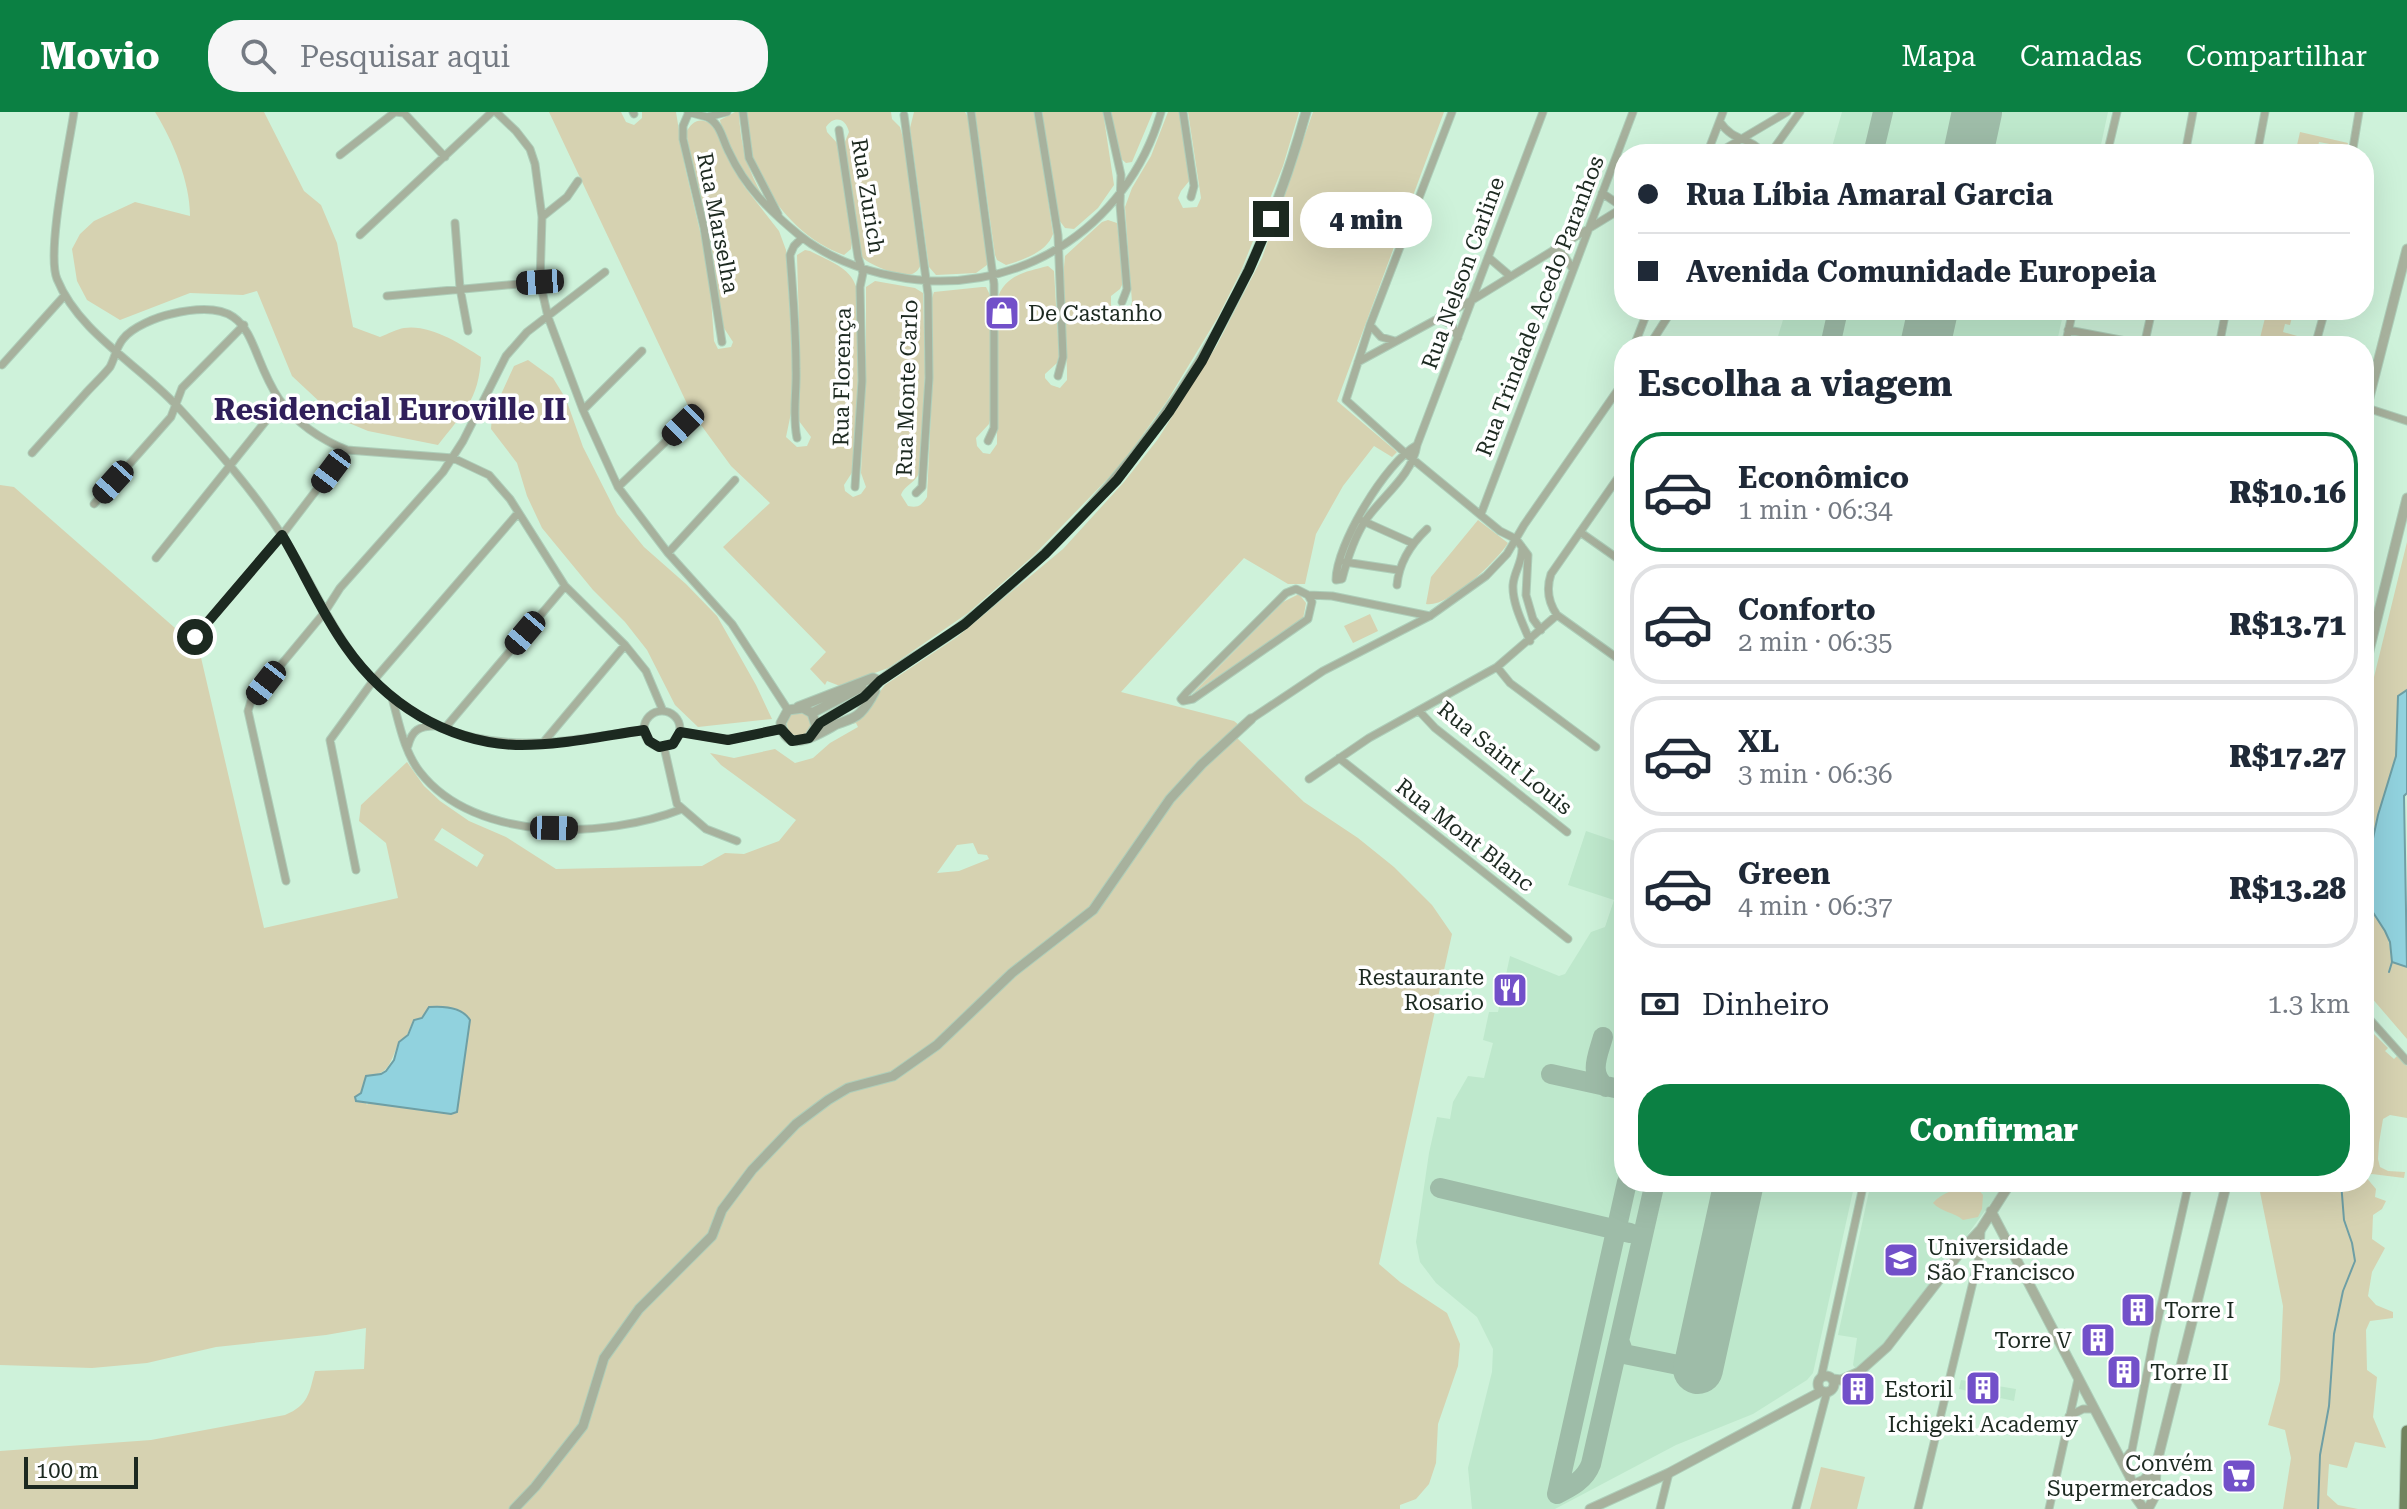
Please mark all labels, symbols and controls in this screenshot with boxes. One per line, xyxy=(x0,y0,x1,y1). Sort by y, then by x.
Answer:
search box xyxy=(208,20,768,92)
text: Movio xyxy=(40,34,160,78)
icon: search xyxy=(236,34,280,78)
text: Pesquisar aqui xyxy=(300,39,510,74)
text: Mapa xyxy=(1901,40,1976,73)
text: Camadas xyxy=(2020,40,2142,73)
text: Compartilhar xyxy=(2186,40,2367,73)
street label: Rua Zurich xyxy=(847,137,889,255)
street label: Rua Marselha xyxy=(692,150,744,296)
street label: Rua Trindade Acedo Paranhos xyxy=(1471,152,1609,460)
street label: Rua Nelson Carline xyxy=(1417,174,1509,372)
text: Rua Líbia Amaral Garcia xyxy=(1686,177,2053,212)
callout: 4 min xyxy=(1299,191,1431,247)
route end xyxy=(1253,201,1289,237)
text: 4 min xyxy=(1329,205,1403,235)
text: Avenida Comunidade Europeia xyxy=(1686,254,2156,289)
car xyxy=(515,268,565,296)
shop icon: De Castanho xyxy=(983,294,1021,332)
street label: Rua Monte Carlo xyxy=(891,299,923,477)
place label: De Castanho xyxy=(1028,301,1163,326)
street label: Rua Florença xyxy=(828,307,856,447)
text: Escolha a viagem xyxy=(1638,363,1953,405)
district label: Residencial Euroville II xyxy=(214,392,566,427)
car xyxy=(657,400,709,450)
car xyxy=(307,445,355,497)
car xyxy=(88,456,138,508)
icon: car xyxy=(1642,456,1714,528)
text: Econômico xyxy=(1738,460,1909,495)
text: R$10.16 xyxy=(2229,475,2346,510)
text: 1 min · 06:34 xyxy=(1738,495,1893,525)
icon: car xyxy=(1642,588,1714,660)
text: Conforto xyxy=(1738,592,1876,627)
car xyxy=(500,607,550,659)
text: R$13.71 xyxy=(2229,607,2346,642)
route start xyxy=(177,619,213,655)
text: 2 min · 06:35 xyxy=(1738,627,1893,657)
car xyxy=(242,657,290,709)
street label: Rua Saint Louis xyxy=(1433,696,1577,820)
icon: car xyxy=(1642,720,1714,792)
text: XL xyxy=(1738,724,1779,759)
text: R$17.27 xyxy=(2229,739,2346,774)
text: 3 min · 06:36 xyxy=(1738,759,1893,789)
street label: Rua Mont Blanc xyxy=(1391,773,1539,897)
car xyxy=(530,816,578,840)
icon: car xyxy=(1642,852,1714,924)
text: Green xyxy=(1738,856,1830,891)
text: R$13.28 xyxy=(2229,871,2346,906)
text: 4 min · 06:37 xyxy=(1738,891,1893,921)
place label: Restaurante Rosario xyxy=(1358,965,1484,1015)
restaurant icon: Restaurante Rosario xyxy=(1491,971,1529,1009)
icon: cash xyxy=(1638,982,1682,1026)
text: Dinheiro xyxy=(1702,987,1830,1022)
text: 1.3 km xyxy=(2267,989,2350,1019)
button: Confirmar xyxy=(1638,1084,2350,1176)
place label: Universidade São Francisco xyxy=(1927,1235,2075,1285)
school or university icon: Universidade São Francisco xyxy=(1882,1241,1920,1279)
building icon: Torre I xyxy=(2119,1291,2157,1329)
place label: Torre I xyxy=(2164,1298,2235,1323)
building icon: Torre V xyxy=(2079,1321,2117,1359)
place label: Torre V xyxy=(1994,1328,2073,1353)
building icon: Torre II xyxy=(2105,1353,2143,1391)
place label: Torre II xyxy=(2150,1360,2229,1385)
building icon: Ichigeki Academy xyxy=(1964,1369,2002,1407)
building icon: Estoril xyxy=(1839,1370,1877,1408)
place label: Estoril xyxy=(1884,1377,1953,1402)
place label: Ichigeki Academy xyxy=(1888,1412,2078,1437)
place label: Convém Supermercados xyxy=(2047,1451,2213,1501)
scale bar xyxy=(24,1453,138,1489)
supermarket icon: Convém Supermercados xyxy=(2220,1457,2258,1495)
text: 100 m xyxy=(36,1458,99,1483)

